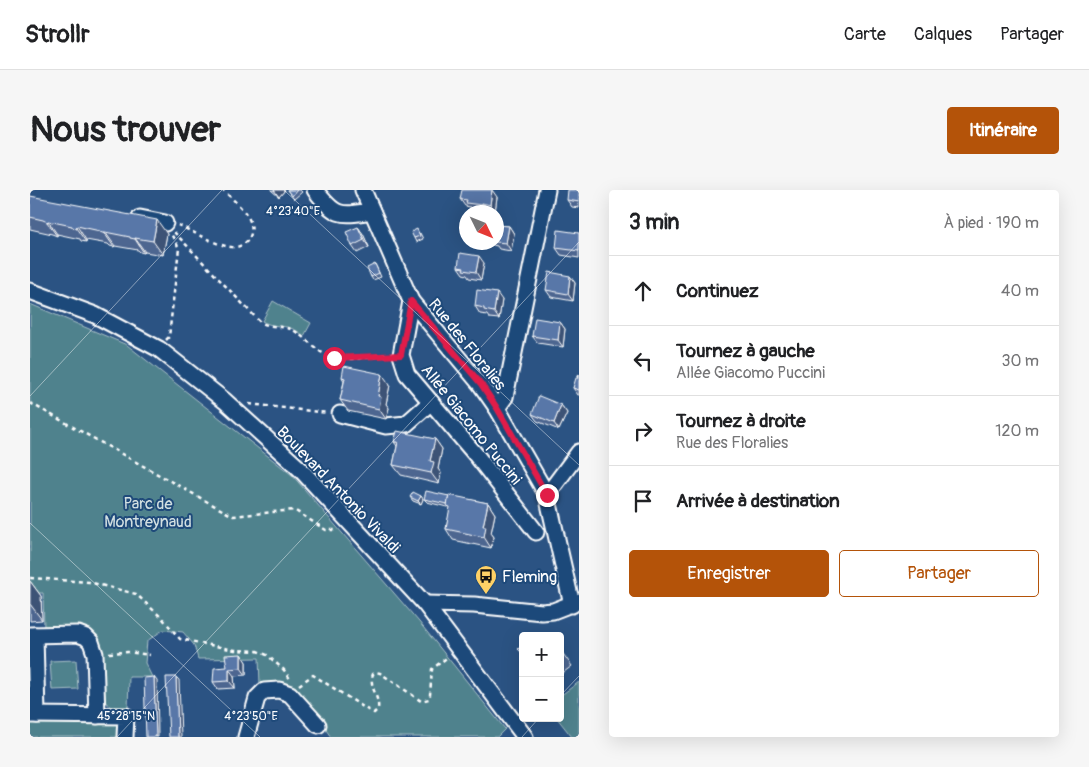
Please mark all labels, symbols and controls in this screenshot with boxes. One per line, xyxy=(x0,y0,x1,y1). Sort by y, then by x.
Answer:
text: Strollr xyxy=(25,20,90,49)
text: Carte xyxy=(844,23,886,46)
text: Calques xyxy=(914,23,972,46)
text: Partager xyxy=(1000,23,1064,46)
button: Itinéraire xyxy=(947,107,1059,154)
text: Nous trouver xyxy=(30,108,221,152)
text: 4°23'40"E xyxy=(266,204,320,219)
north arrow xyxy=(459,205,504,250)
text: 3 min xyxy=(629,209,679,236)
text: À pied · 190 m xyxy=(943,213,1039,233)
icon: ahead xyxy=(629,277,657,305)
text: Continuez xyxy=(676,279,759,303)
text: 40 m xyxy=(1001,281,1039,301)
street label: Rue des Floralies xyxy=(424,295,510,394)
text: Tournez à gauche xyxy=(676,339,815,363)
route start xyxy=(323,347,346,370)
icon: left xyxy=(629,347,657,375)
text: 30 m xyxy=(1001,351,1039,371)
street label: Allée Giacomo Puccini xyxy=(417,360,526,489)
text: Allée Giacomo Puccini xyxy=(676,363,825,383)
text: Tournez à droite xyxy=(676,409,806,433)
icon: right xyxy=(629,417,657,445)
text: 120 m xyxy=(995,421,1039,441)
street label: Boulevard Antonio Vivaldi xyxy=(272,422,404,557)
text: Rue des Floralies xyxy=(676,433,788,453)
route end xyxy=(536,484,559,507)
icon: arrive xyxy=(629,487,657,515)
text: Arrivée à destination xyxy=(676,489,840,513)
park label: Parc de Montreynaud xyxy=(104,494,192,532)
button: Enregistrer xyxy=(629,550,829,597)
button: Partager xyxy=(839,550,1039,597)
bus stop icon: Fleming xyxy=(474,564,498,595)
place label: Fleming xyxy=(502,567,557,587)
map controls xyxy=(519,632,564,722)
button: + xyxy=(519,632,564,677)
button: − xyxy=(519,677,564,722)
text: 45°28'15"N xyxy=(97,709,155,724)
text: 4°23'50"E xyxy=(224,709,278,724)

